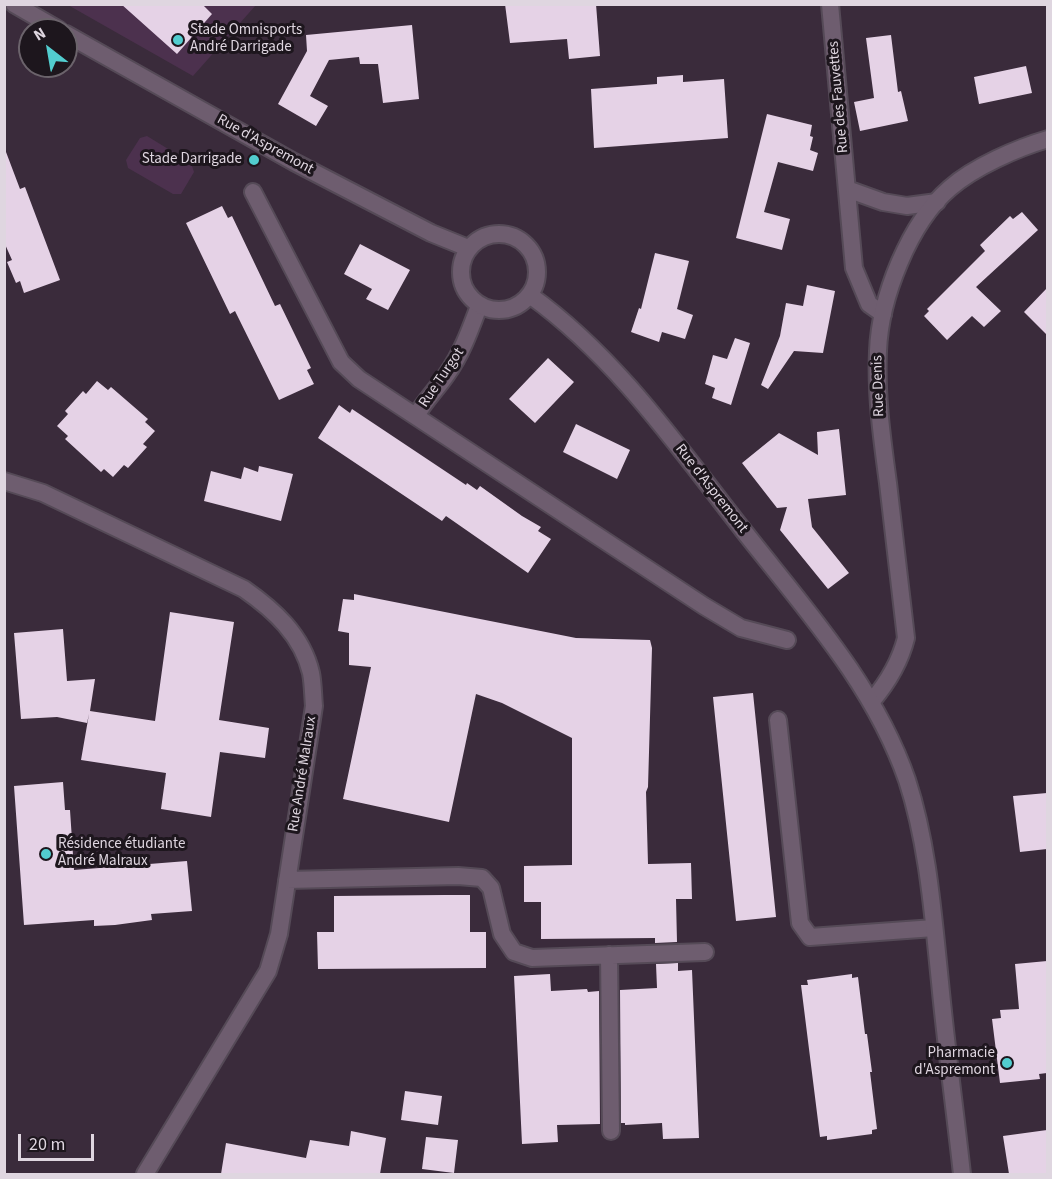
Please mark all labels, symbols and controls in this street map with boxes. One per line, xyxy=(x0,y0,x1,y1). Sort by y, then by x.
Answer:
north arrow xyxy=(18,18,78,78)
text: N xyxy=(30,22,50,46)
place label: Stade Omnisports André Darrigade xyxy=(190,22,302,57)
marker: Stade Omnisports André Darrigade xyxy=(171,33,185,47)
street label: Rue des Fauvettes xyxy=(825,40,853,154)
street label: Rue d'Aspremont xyxy=(213,111,317,179)
place label: Stade Darrigade xyxy=(142,151,242,169)
marker: Stade Darrigade xyxy=(247,153,261,167)
street label: Rue Turgot xyxy=(416,345,468,411)
street label: Rue Denis xyxy=(869,355,889,417)
street label: Rue d'Aspremont xyxy=(671,441,751,537)
street label: Rue André Malraux xyxy=(285,715,321,833)
place label: Résidence étudiante André Malraux xyxy=(58,836,185,871)
marker: Résidence étudiante André Malraux xyxy=(39,847,53,861)
place label: Pharmacie d'Aspremont xyxy=(914,1045,995,1080)
marker: Pharmacie d'Aspremont xyxy=(1000,1056,1014,1070)
scale bar xyxy=(21,1122,98,1160)
text: 20 m xyxy=(29,1132,65,1157)

